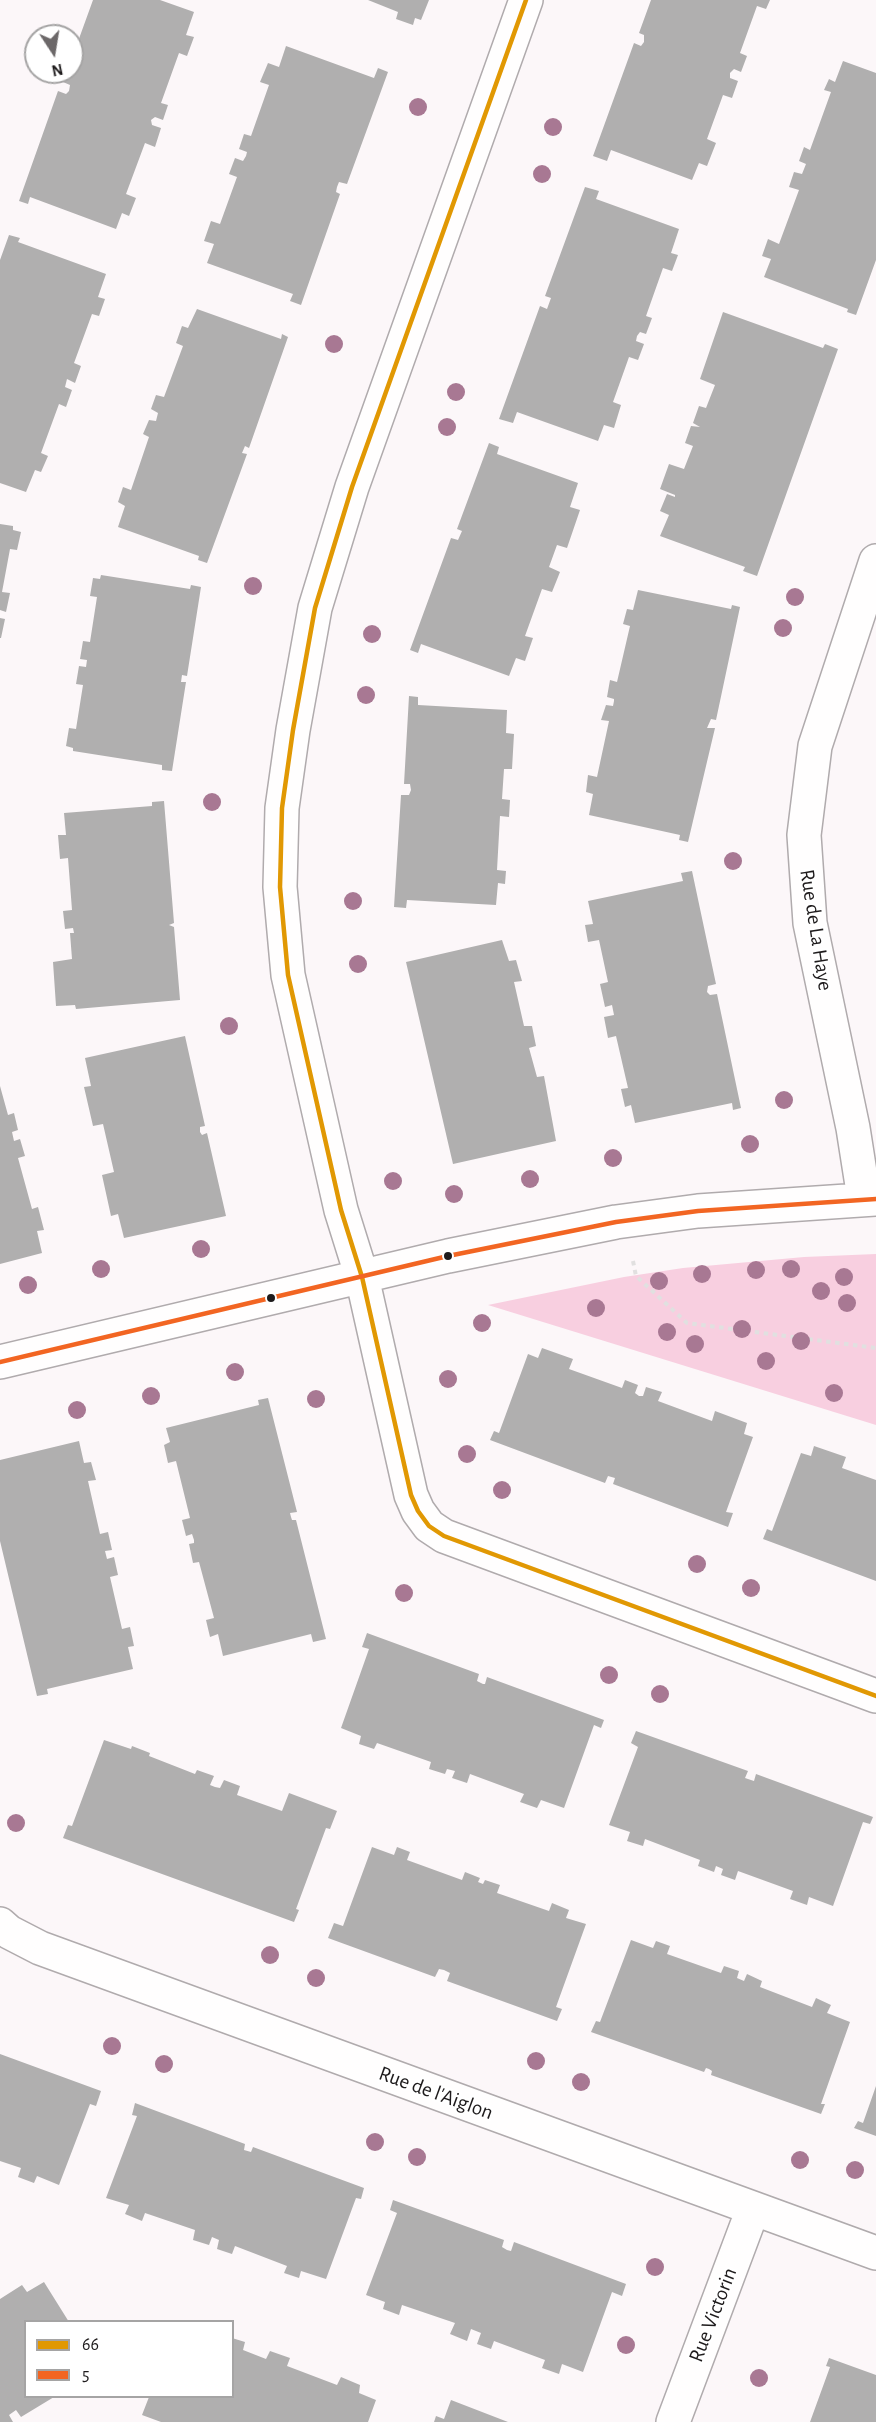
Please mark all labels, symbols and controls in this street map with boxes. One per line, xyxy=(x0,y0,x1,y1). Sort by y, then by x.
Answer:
north arrow xyxy=(24,24,84,84)
text: N xyxy=(50,61,64,79)
street label: Rue de La Haye xyxy=(794,867,838,993)
unlabelled marker xyxy=(442,1250,454,1262)
unlabelled marker xyxy=(265,1292,277,1304)
street label: Rue de l'Aiglon xyxy=(375,2061,497,2125)
street label: Rue Victorin xyxy=(683,2264,743,2366)
legend xyxy=(24,2320,234,2398)
text: 66 xyxy=(82,2336,99,2354)
text: 5 xyxy=(82,2366,90,2384)

